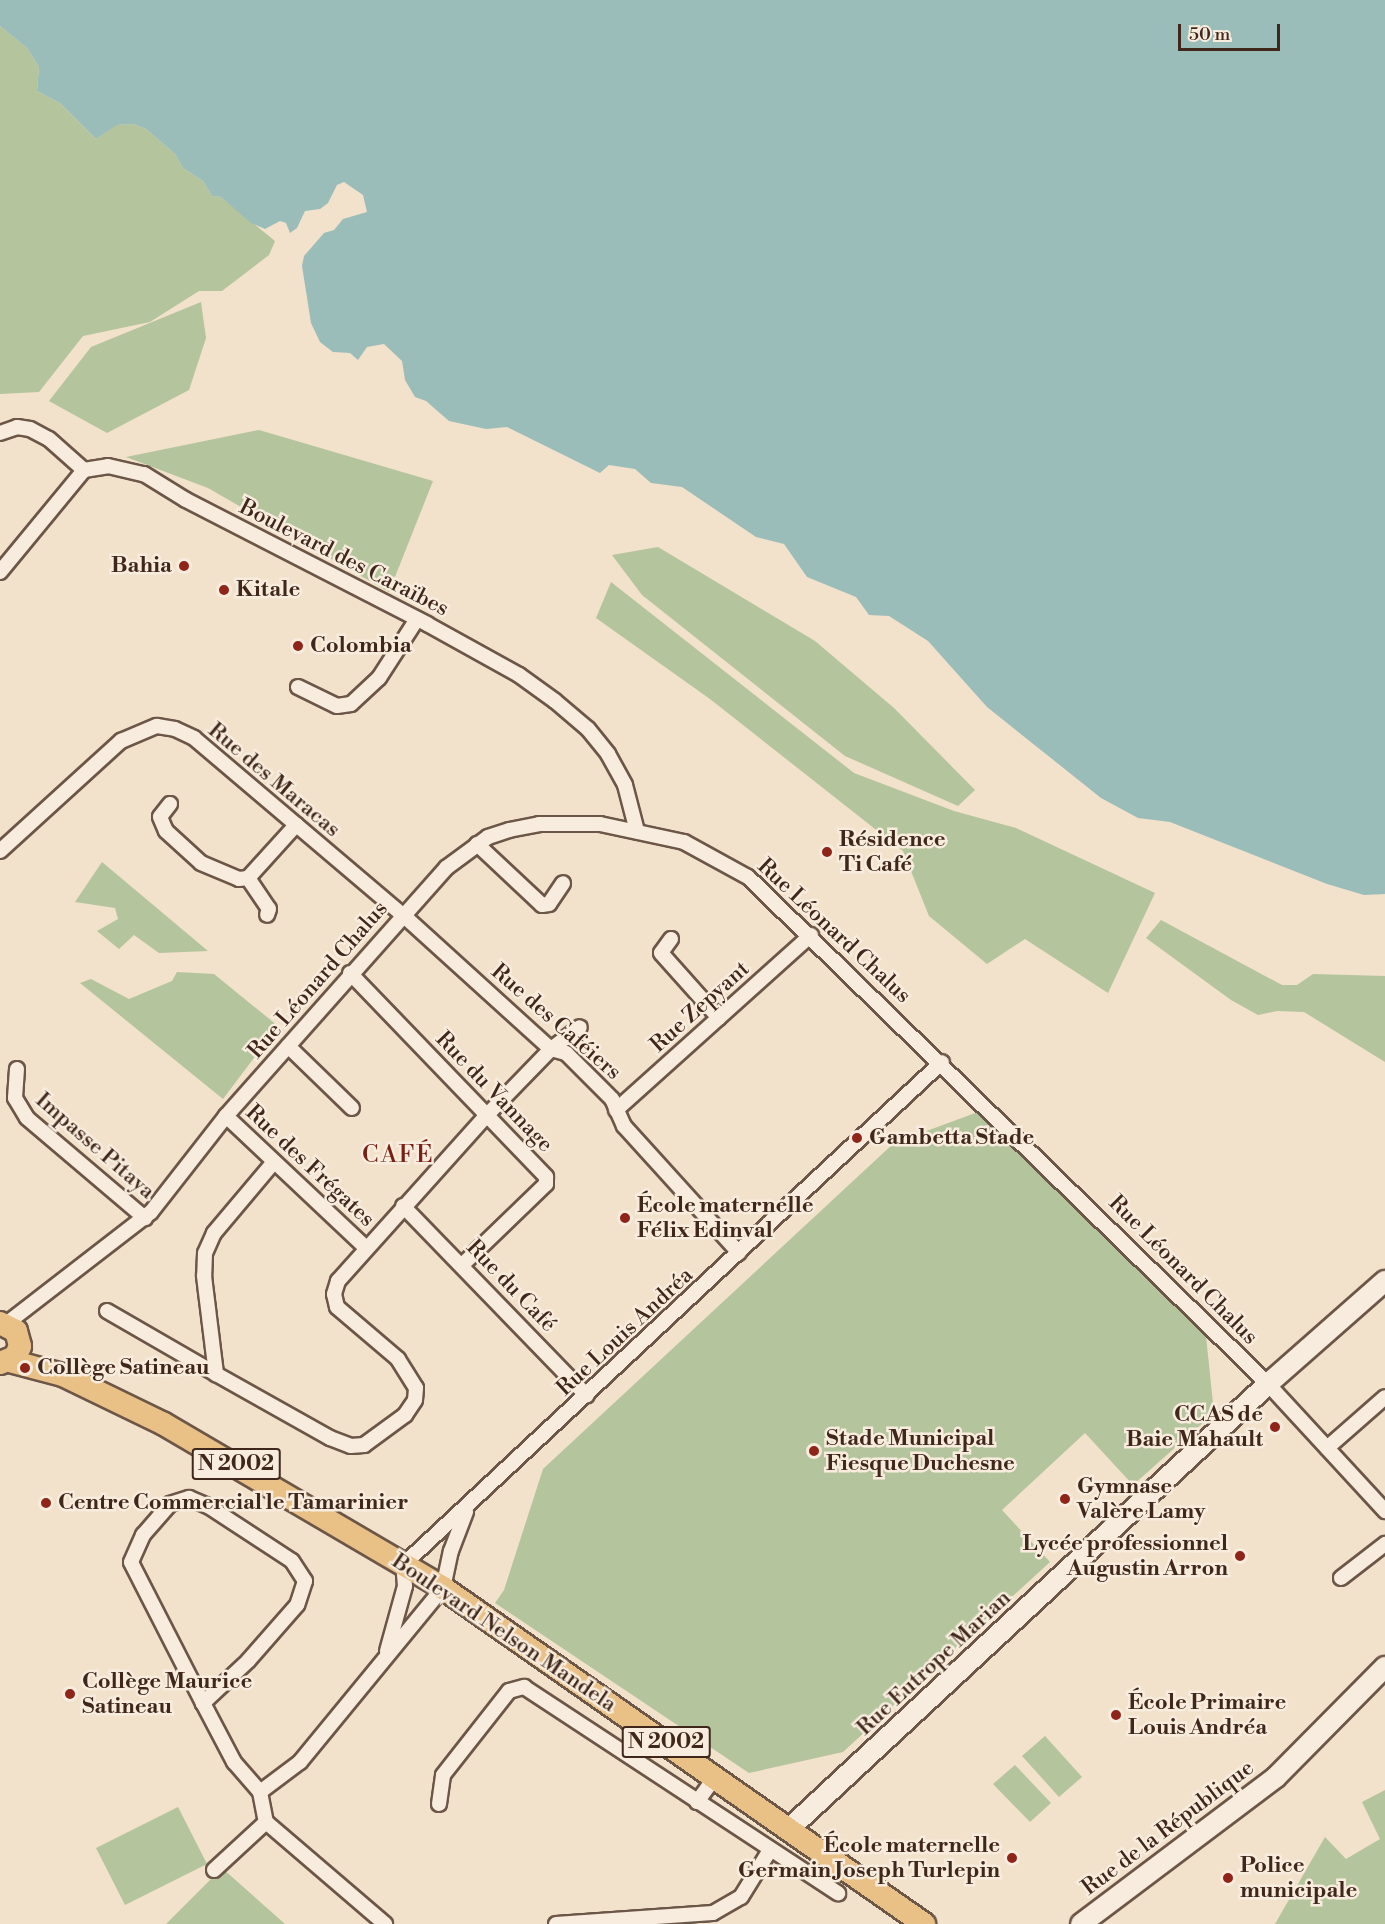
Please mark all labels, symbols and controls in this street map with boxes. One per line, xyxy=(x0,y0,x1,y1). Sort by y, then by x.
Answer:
scale bar xyxy=(1181,12,1283,50)
text: 50 m xyxy=(1189,23,1230,46)
street label: Boulevard des Caraïbes xyxy=(235,494,453,622)
place label: Bahia xyxy=(111,553,172,579)
marker: Bahia xyxy=(177,559,191,573)
place label: Kitale xyxy=(236,577,300,603)
marker: Kitale xyxy=(217,583,231,597)
place label: Colombia xyxy=(310,633,412,659)
marker: Colombia xyxy=(291,639,305,653)
street label: Rue des Maracas xyxy=(203,717,345,843)
place label: Résidence Ti Café xyxy=(839,826,946,878)
marker: Résidence Ti Café xyxy=(820,845,834,859)
street label: Rue Léonard Chalus xyxy=(752,853,916,1009)
street label: Rue Léonard Chalus xyxy=(242,896,394,1064)
street label: Rue Zepyant xyxy=(645,956,755,1058)
street label: Rue des Caféiers xyxy=(486,958,626,1086)
street label: Rue du Vannage xyxy=(430,1026,558,1158)
street label: Impasse Pitaya xyxy=(30,1087,160,1205)
street label: Rue des Frégates xyxy=(240,1100,380,1232)
place label: Gambetta Stade xyxy=(869,1125,1034,1151)
marker: Gambetta Stade xyxy=(850,1131,864,1145)
district label: CAFÉ xyxy=(362,1142,434,1170)
street label: Rue Léonard Chalus xyxy=(1103,1190,1263,1350)
place label: École maternelle Félix Edinval xyxy=(637,1192,814,1244)
marker: École maternelle Félix Edinval xyxy=(618,1211,632,1225)
street label: Rue du Café xyxy=(461,1234,561,1338)
street label: Rue Louis Andréa xyxy=(551,1262,699,1402)
place label: Collège Satineau xyxy=(37,1355,210,1381)
marker: Collège Satineau xyxy=(18,1361,32,1375)
place label: CCAS de Baie Mahault xyxy=(1126,1401,1263,1452)
marker: CCAS de Baie Mahault xyxy=(1268,1420,1282,1434)
place label: Stade Municipal Fiesque Duchesne xyxy=(826,1425,1015,1476)
marker: Stade Municipal Fiesque Duchesne xyxy=(807,1444,821,1458)
road number: N 2002 xyxy=(191,1446,281,1482)
place label: Gymnase Valère Lamy xyxy=(1077,1473,1205,1524)
place label: Centre Commercial le Tamarinier xyxy=(58,1490,408,1516)
marker: Gymnase Valère Lamy xyxy=(1058,1492,1072,1506)
marker: Centre Commercial le Tamarinier xyxy=(39,1496,53,1510)
place label: Lycée professionnel Augustin Arron xyxy=(1023,1530,1228,1582)
street label: Boulevard Nelson Mandela xyxy=(387,1548,621,1718)
marker: Lycée professionnel Augustin Arron xyxy=(1233,1549,1247,1563)
street label: Rue Eutrope Marian xyxy=(852,1585,1016,1741)
place label: Collège Maurice Satineau xyxy=(82,1668,252,1720)
marker: Collège Maurice Satineau xyxy=(63,1687,77,1701)
place label: École Primaire Louis Andréa xyxy=(1128,1689,1286,1741)
marker: École Primaire Louis Andréa xyxy=(1109,1708,1123,1722)
road number: N 2002 xyxy=(621,1724,711,1760)
street label: Rue de la République xyxy=(1077,1755,1259,1901)
place label: École maternelle Germain Joseph Turlepin xyxy=(738,1832,1000,1884)
marker: École maternelle Germain Joseph Turlepin xyxy=(1005,1851,1019,1865)
place label: Police municipale xyxy=(1240,1852,1357,1904)
marker: Police municipale xyxy=(1221,1871,1235,1885)

